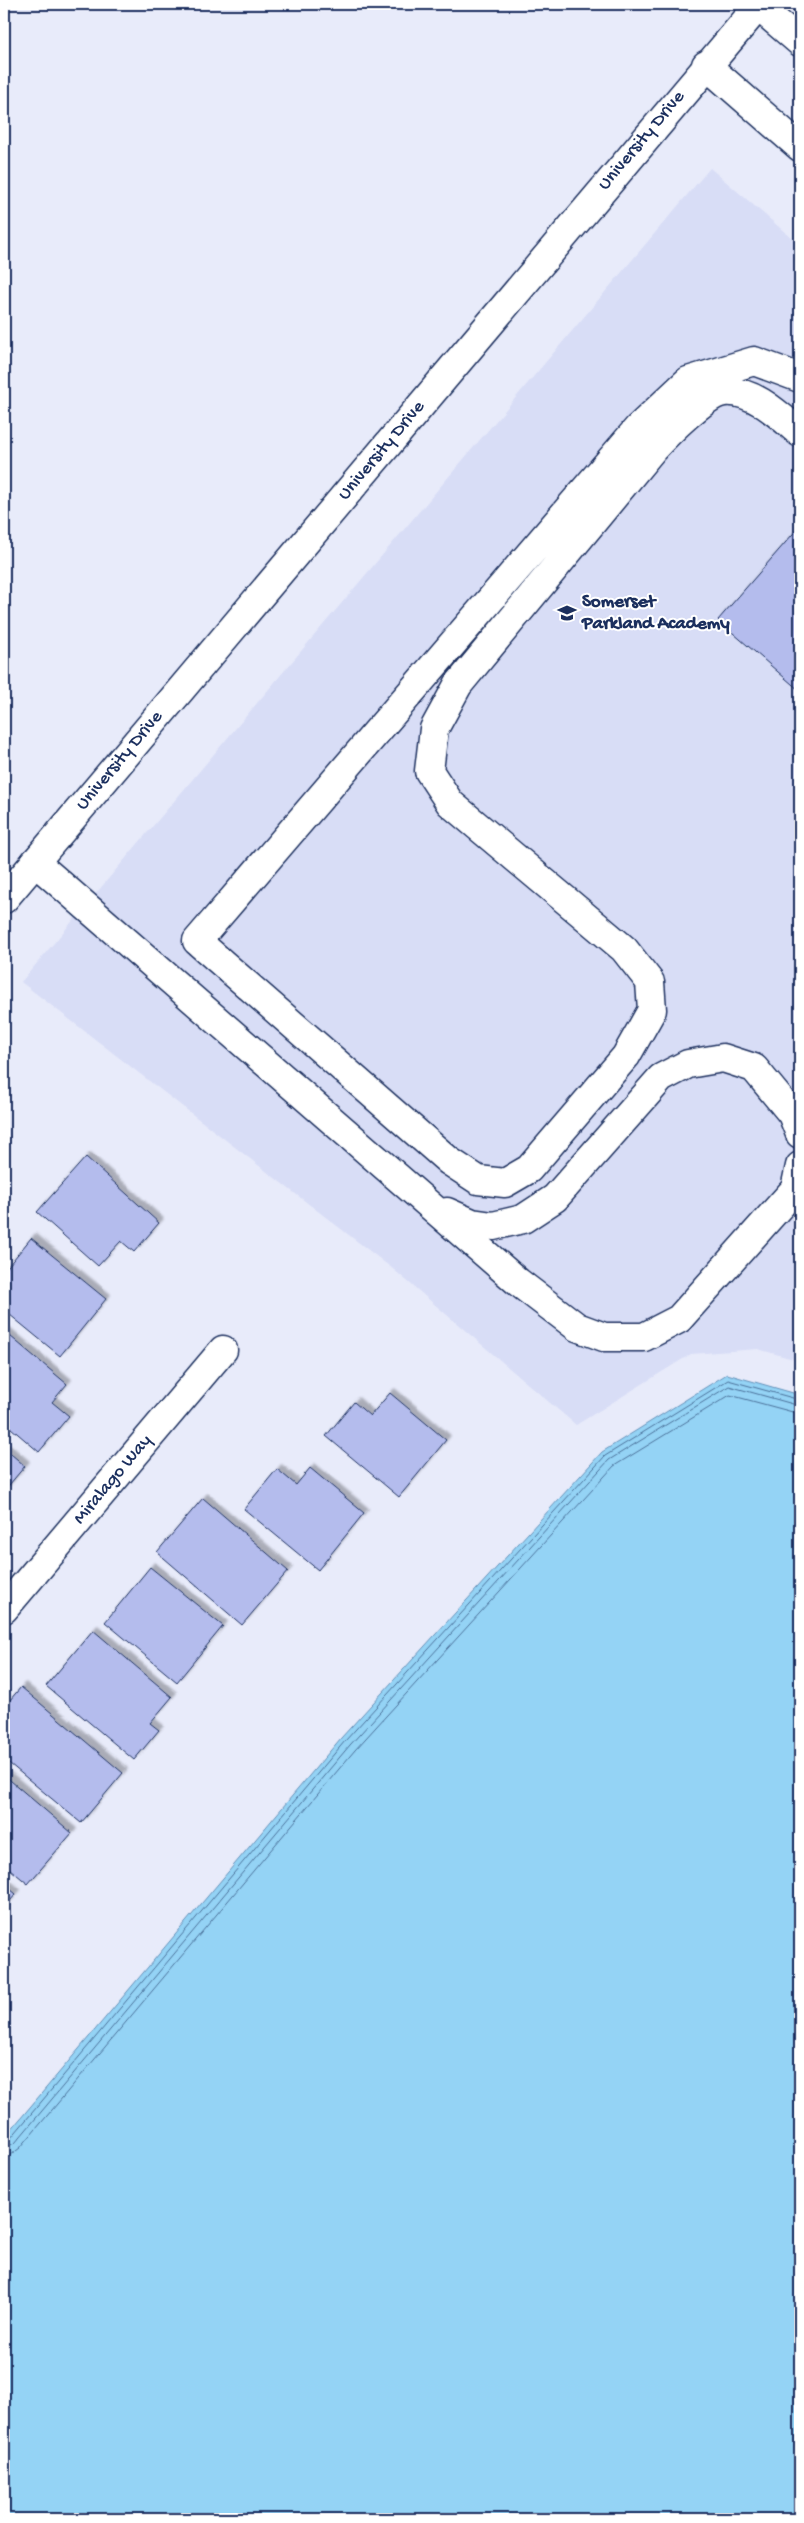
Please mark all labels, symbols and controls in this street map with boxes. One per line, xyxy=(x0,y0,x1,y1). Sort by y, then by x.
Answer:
street label: University Drive xyxy=(594,86,691,196)
street label: University Drive xyxy=(334,396,431,506)
place label: Somerset Parkland Academy xyxy=(581,591,730,636)
school or university icon: Somerset Parkland Academy xyxy=(556,602,578,624)
street label: University Drive xyxy=(72,706,169,816)
street label: Miralago Way xyxy=(69,1430,158,1530)

